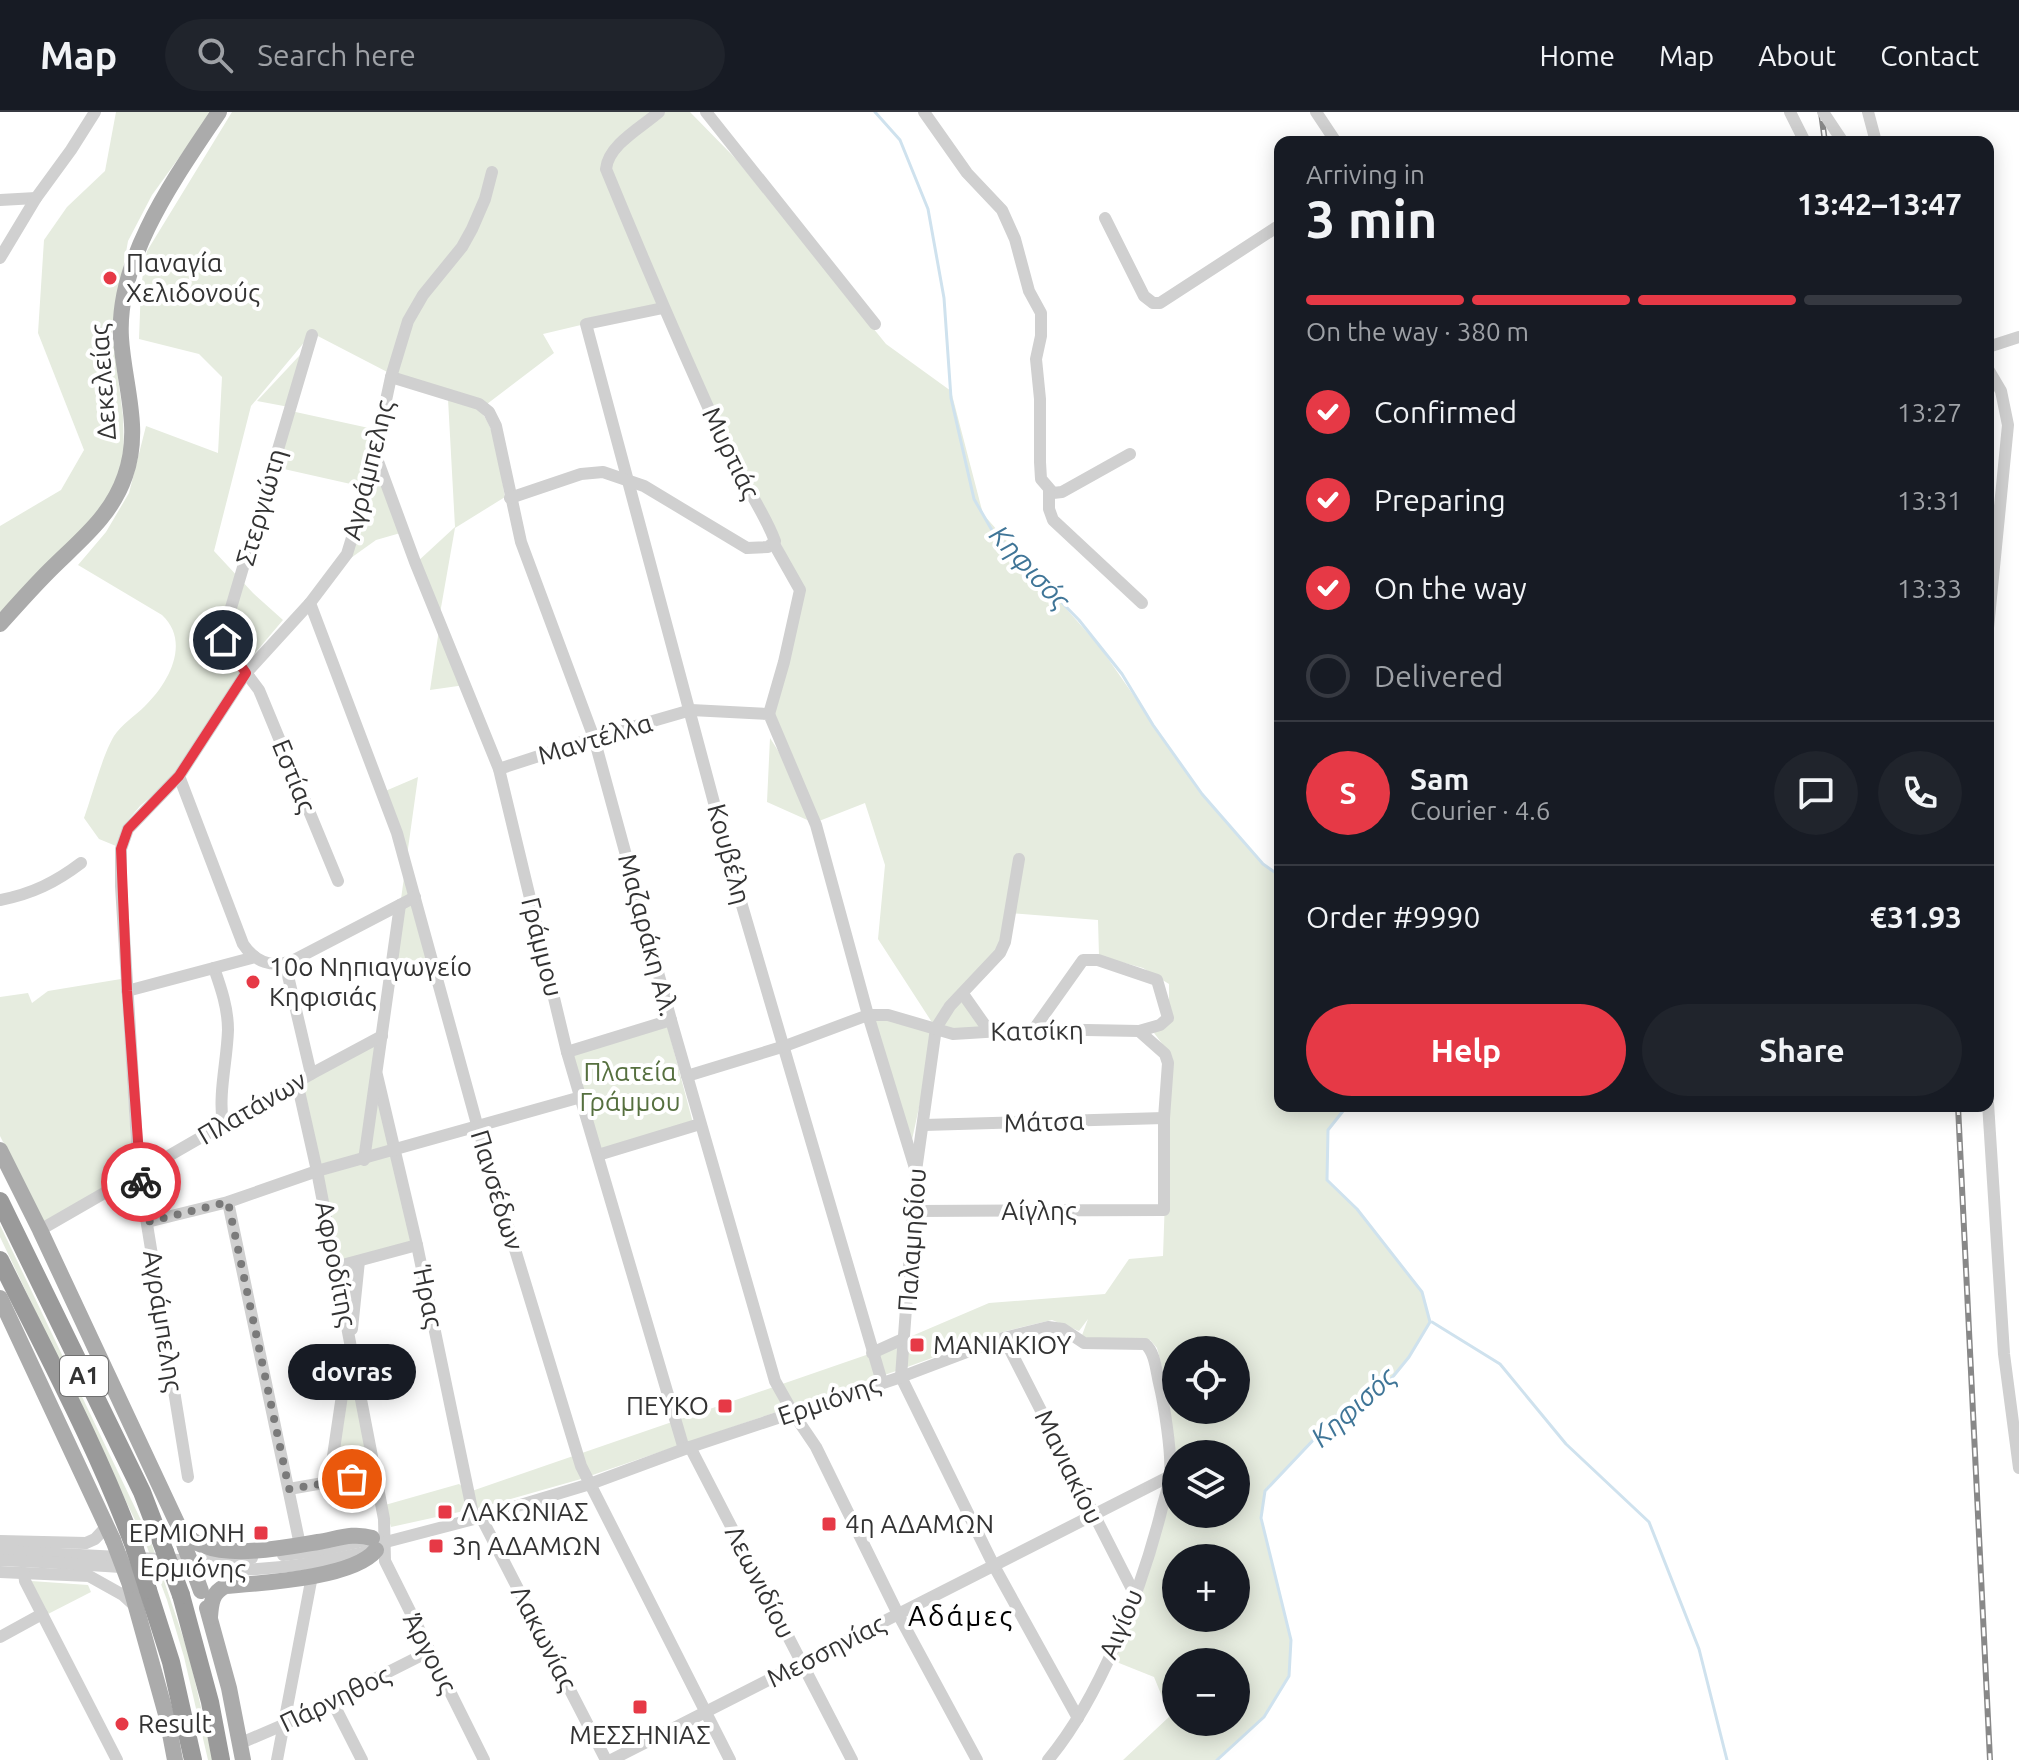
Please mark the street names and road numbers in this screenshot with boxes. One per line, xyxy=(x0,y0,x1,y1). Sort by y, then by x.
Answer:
street label: Δεκελείας xyxy=(84,323,122,441)
street label: Αγράμπελης xyxy=(336,397,400,543)
street label: Μυρτιάς xyxy=(696,402,766,504)
street label: Στεργιώτη xyxy=(230,445,291,569)
street label: Μαντέλλα xyxy=(534,707,656,770)
street label: Εστίας xyxy=(266,735,322,817)
street label: Κουβέλη xyxy=(702,801,757,907)
street label: Μαζαράκη Αλ. xyxy=(612,850,684,1020)
street label: Γράμμου xyxy=(516,894,569,1000)
street label: Κατσίκη xyxy=(990,1015,1084,1046)
street label: Πλατάνων xyxy=(192,1065,311,1150)
street label: Μάτσα xyxy=(1003,1106,1085,1137)
street label: Πανσέδων xyxy=(465,1126,530,1254)
street label: Παλαμηδίου xyxy=(892,1167,931,1313)
street label: Αίγλης xyxy=(1001,1196,1077,1226)
street label: Αφροδίτης xyxy=(309,1199,363,1329)
street label: Αγράμπελης xyxy=(137,1248,189,1394)
street label: Ήρας xyxy=(407,1262,449,1331)
road number: Α1 xyxy=(60,1356,108,1396)
street label: Ερμιόνης xyxy=(774,1369,884,1431)
street label: Μανιακίου xyxy=(1029,1405,1109,1529)
street label: Λεωνιδίου xyxy=(720,1521,801,1643)
street label: Ερμιόνης xyxy=(140,1552,246,1584)
street label: Λακωνίας xyxy=(505,1581,583,1696)
street label: Αιγίου xyxy=(1093,1585,1148,1663)
street label: Άργους xyxy=(397,1608,463,1698)
street label: Μεσσηνίας xyxy=(762,1608,890,1694)
street label: Πάρνηθος xyxy=(275,1659,395,1739)

